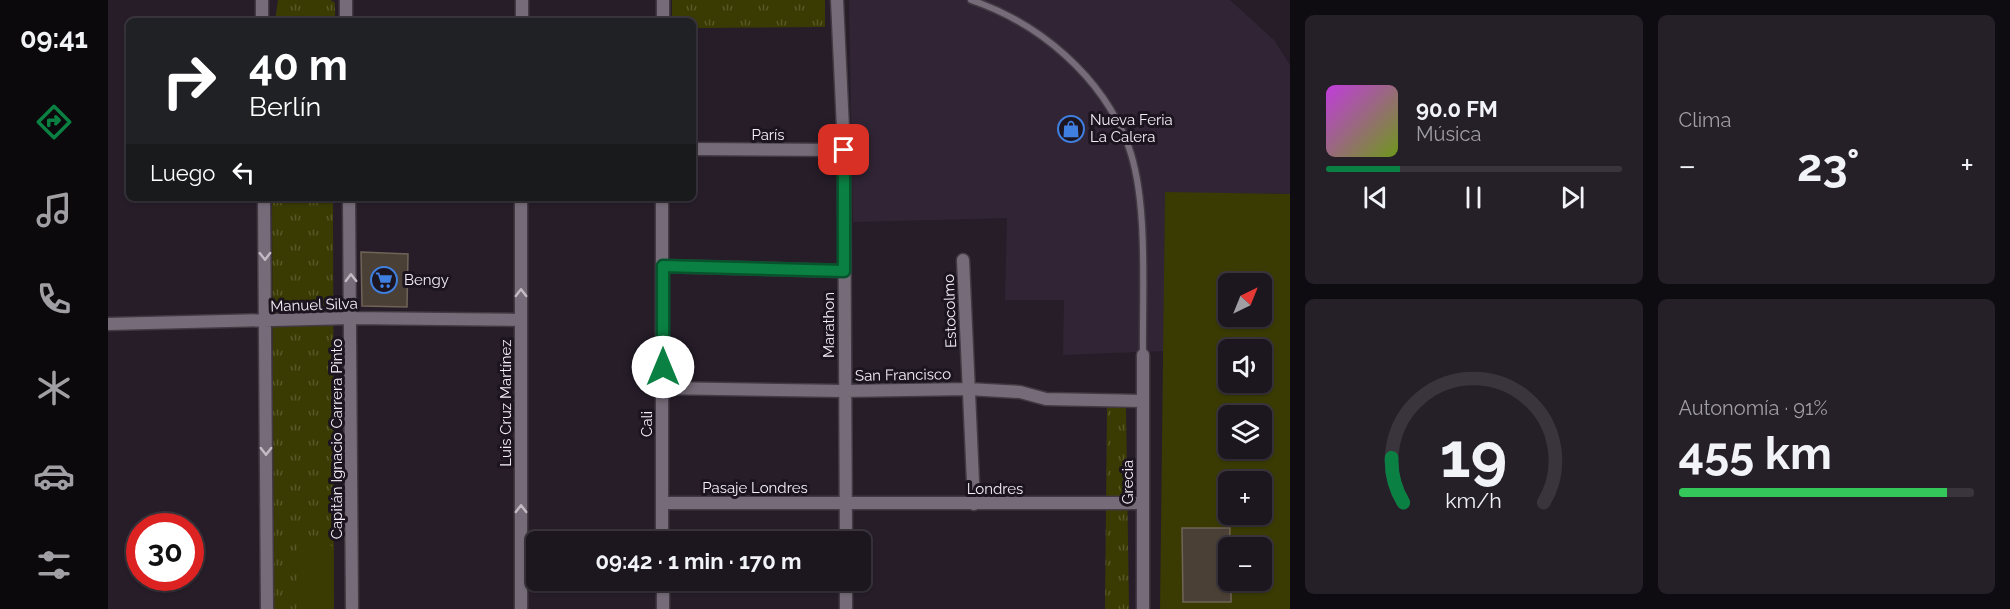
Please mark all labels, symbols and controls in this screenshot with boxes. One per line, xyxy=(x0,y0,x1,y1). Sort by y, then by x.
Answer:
text: 09:41 xyxy=(20,23,88,54)
text: 40 m xyxy=(249,41,348,90)
icon: right xyxy=(150,42,228,120)
text: Berlín xyxy=(249,91,321,122)
text: 90.0 FM xyxy=(1416,96,1498,122)
icon: directions xyxy=(33,101,75,143)
text: Clima xyxy=(1679,108,1731,132)
place label: Nueva Feria La Calera xyxy=(1090,111,1173,146)
shop icon: Nueva Feria La Calera xyxy=(1056,114,1086,144)
text: Música xyxy=(1416,122,1481,146)
pin xyxy=(818,124,869,175)
street label: París xyxy=(751,126,785,144)
icon: arrive xyxy=(827,133,860,166)
text: 23° xyxy=(1797,139,1860,192)
text: − xyxy=(1679,146,1696,185)
text: + xyxy=(1960,146,1974,185)
icon: left xyxy=(227,156,260,189)
text: Luego xyxy=(150,160,215,186)
icon: previous xyxy=(1359,181,1392,214)
icon: pause xyxy=(1457,181,1490,214)
icon: next xyxy=(1556,181,1589,214)
icon: music xyxy=(33,189,75,231)
one-way arrow xyxy=(259,252,271,261)
supermarket icon: Bengy xyxy=(369,265,399,295)
place label: Bengy xyxy=(404,271,449,289)
one-way arrow xyxy=(345,273,357,282)
north arrow xyxy=(1218,273,1272,327)
map controls xyxy=(1218,273,1272,591)
street label: Estocolmo xyxy=(940,274,960,348)
icon: phone xyxy=(33,278,75,320)
one-way arrow xyxy=(515,288,527,297)
street label: Marathon xyxy=(820,292,838,358)
street label: Manuel Silva xyxy=(270,294,358,316)
position arrow xyxy=(631,335,695,399)
street label: Capitán Ignacio Carrera Pinto xyxy=(328,339,346,539)
street label: Luis Cruz Martínez xyxy=(497,339,515,467)
button: sound xyxy=(1218,339,1272,393)
street label: San Francisco xyxy=(855,365,951,385)
icon: climate xyxy=(33,367,75,409)
text: Autonomía · 91% xyxy=(1679,396,1828,420)
button: layers xyxy=(1218,405,1272,459)
street label: Cali xyxy=(638,411,656,437)
text: 19 xyxy=(1440,418,1508,492)
text: 455 km xyxy=(1679,427,1832,480)
one-way arrow xyxy=(260,447,272,456)
icon: car xyxy=(33,455,75,497)
street label: Grecia xyxy=(1119,460,1137,504)
button: + xyxy=(1218,471,1272,525)
street label: Pasaje Londres xyxy=(702,479,808,497)
street label: Londres xyxy=(967,480,1023,498)
text: km/h xyxy=(1445,489,1502,514)
one-way arrow xyxy=(515,504,527,513)
speed limit sign: 30 xyxy=(126,513,204,591)
button: − xyxy=(1218,537,1272,591)
icon: filters xyxy=(33,544,75,586)
text: 09:42 · 1 min · 170 m xyxy=(596,548,801,574)

